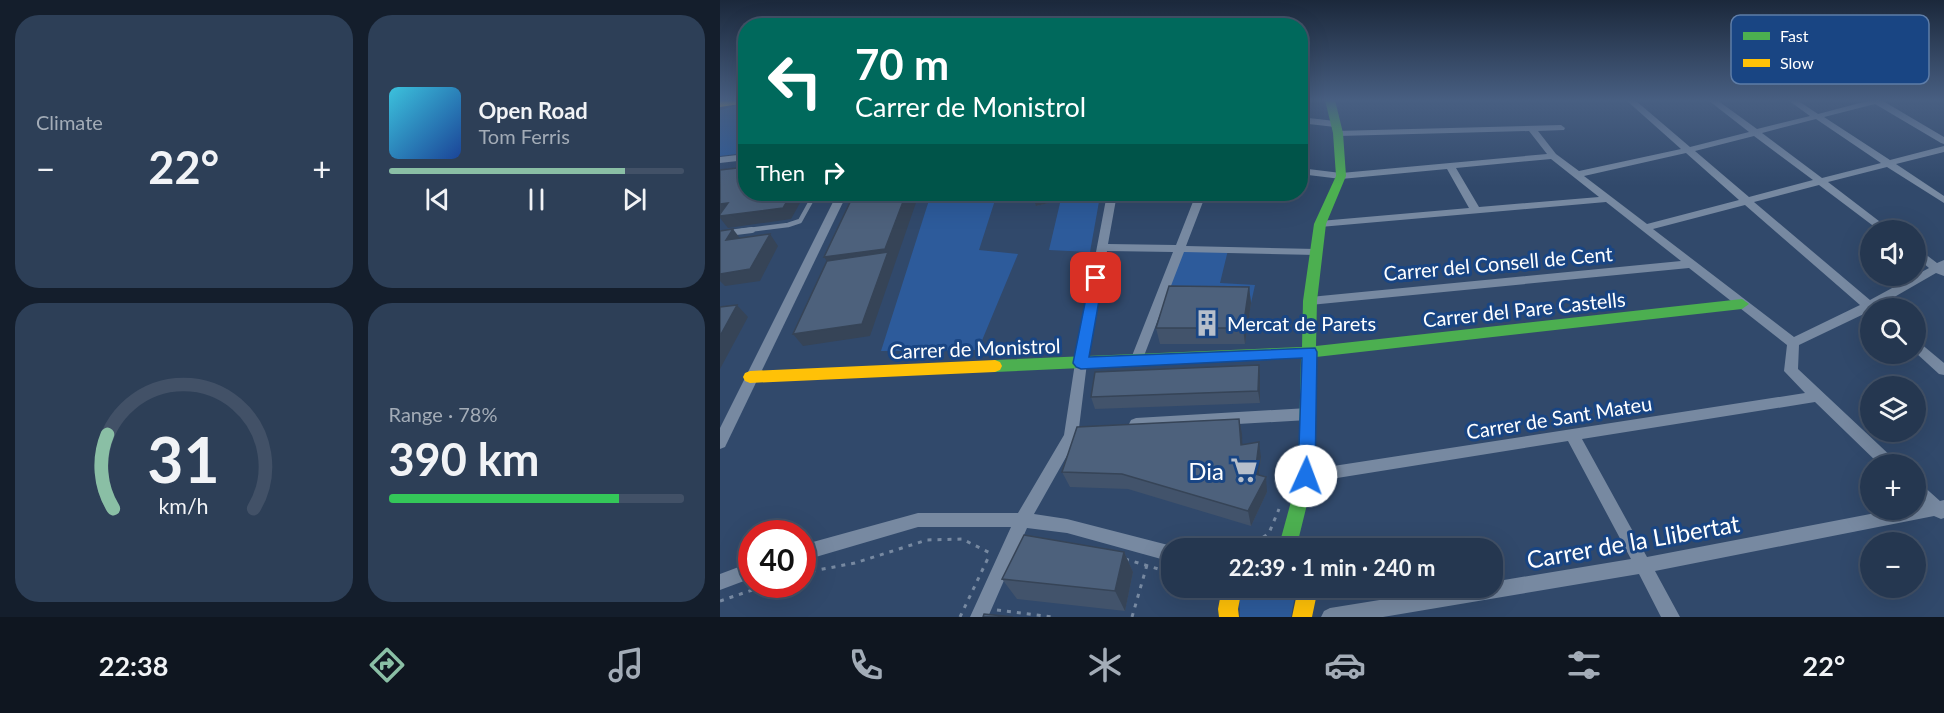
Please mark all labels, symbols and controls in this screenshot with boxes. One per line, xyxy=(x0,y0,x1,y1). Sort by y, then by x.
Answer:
legend xyxy=(1731,15,1929,84)
text: Fast xyxy=(1780,26,1809,45)
text: 70 m xyxy=(855,39,949,89)
icon: left xyxy=(756,42,834,120)
text: Slow xyxy=(1780,53,1814,72)
text: Carrer de Monistrol xyxy=(855,90,1086,123)
text: Open Road xyxy=(479,97,588,124)
text: Climate xyxy=(36,110,103,134)
text: Tom Ferris xyxy=(479,124,570,148)
text: 22° xyxy=(148,140,219,194)
text: − xyxy=(36,148,55,188)
text: + xyxy=(312,148,332,188)
icon: right xyxy=(817,156,850,189)
text: Then xyxy=(756,159,805,186)
icon: previous xyxy=(421,183,454,216)
icon: pause xyxy=(520,183,553,216)
icon: next xyxy=(618,183,651,216)
map controls xyxy=(1860,220,1926,598)
button: sound xyxy=(1860,220,1926,286)
street label: Carrer del Consell de Cent xyxy=(1382,241,1614,285)
pin xyxy=(1070,252,1121,303)
icon: arrive xyxy=(1079,261,1112,294)
street label: Carrer del Pare Castells xyxy=(1422,286,1626,332)
button: search xyxy=(1860,298,1926,364)
building icon: Mercat de Parets xyxy=(1192,308,1222,338)
place label: Mercat de Parets xyxy=(1227,311,1376,335)
street label: Carrer de Monistrol xyxy=(889,333,1061,363)
button: layers xyxy=(1860,376,1926,442)
street label: Carrer de Sant Mateu xyxy=(1464,390,1654,444)
text: Range · 78% xyxy=(389,402,497,426)
text: 31 xyxy=(148,421,220,496)
text: 390 km xyxy=(389,432,539,486)
position arrow xyxy=(1274,444,1338,508)
button: + xyxy=(1860,454,1926,520)
supermarket icon: Dia xyxy=(1229,455,1259,485)
place label: Dia xyxy=(1188,456,1224,485)
text: km/h xyxy=(159,494,209,520)
street label: Carrer de la Llibertat xyxy=(1524,508,1742,574)
speed limit sign: 40 xyxy=(738,520,816,598)
button: − xyxy=(1860,532,1926,598)
text: 22:39 · 1 min · 240 m xyxy=(1229,554,1435,581)
icon: directions xyxy=(366,644,408,686)
icon: music xyxy=(605,644,647,686)
icon: phone xyxy=(845,644,887,686)
icon: climate xyxy=(1084,644,1126,686)
icon: car xyxy=(1324,644,1366,686)
icon: filters xyxy=(1563,644,1605,686)
text: 22:38 xyxy=(99,649,168,682)
text: 22° xyxy=(1803,649,1845,682)

